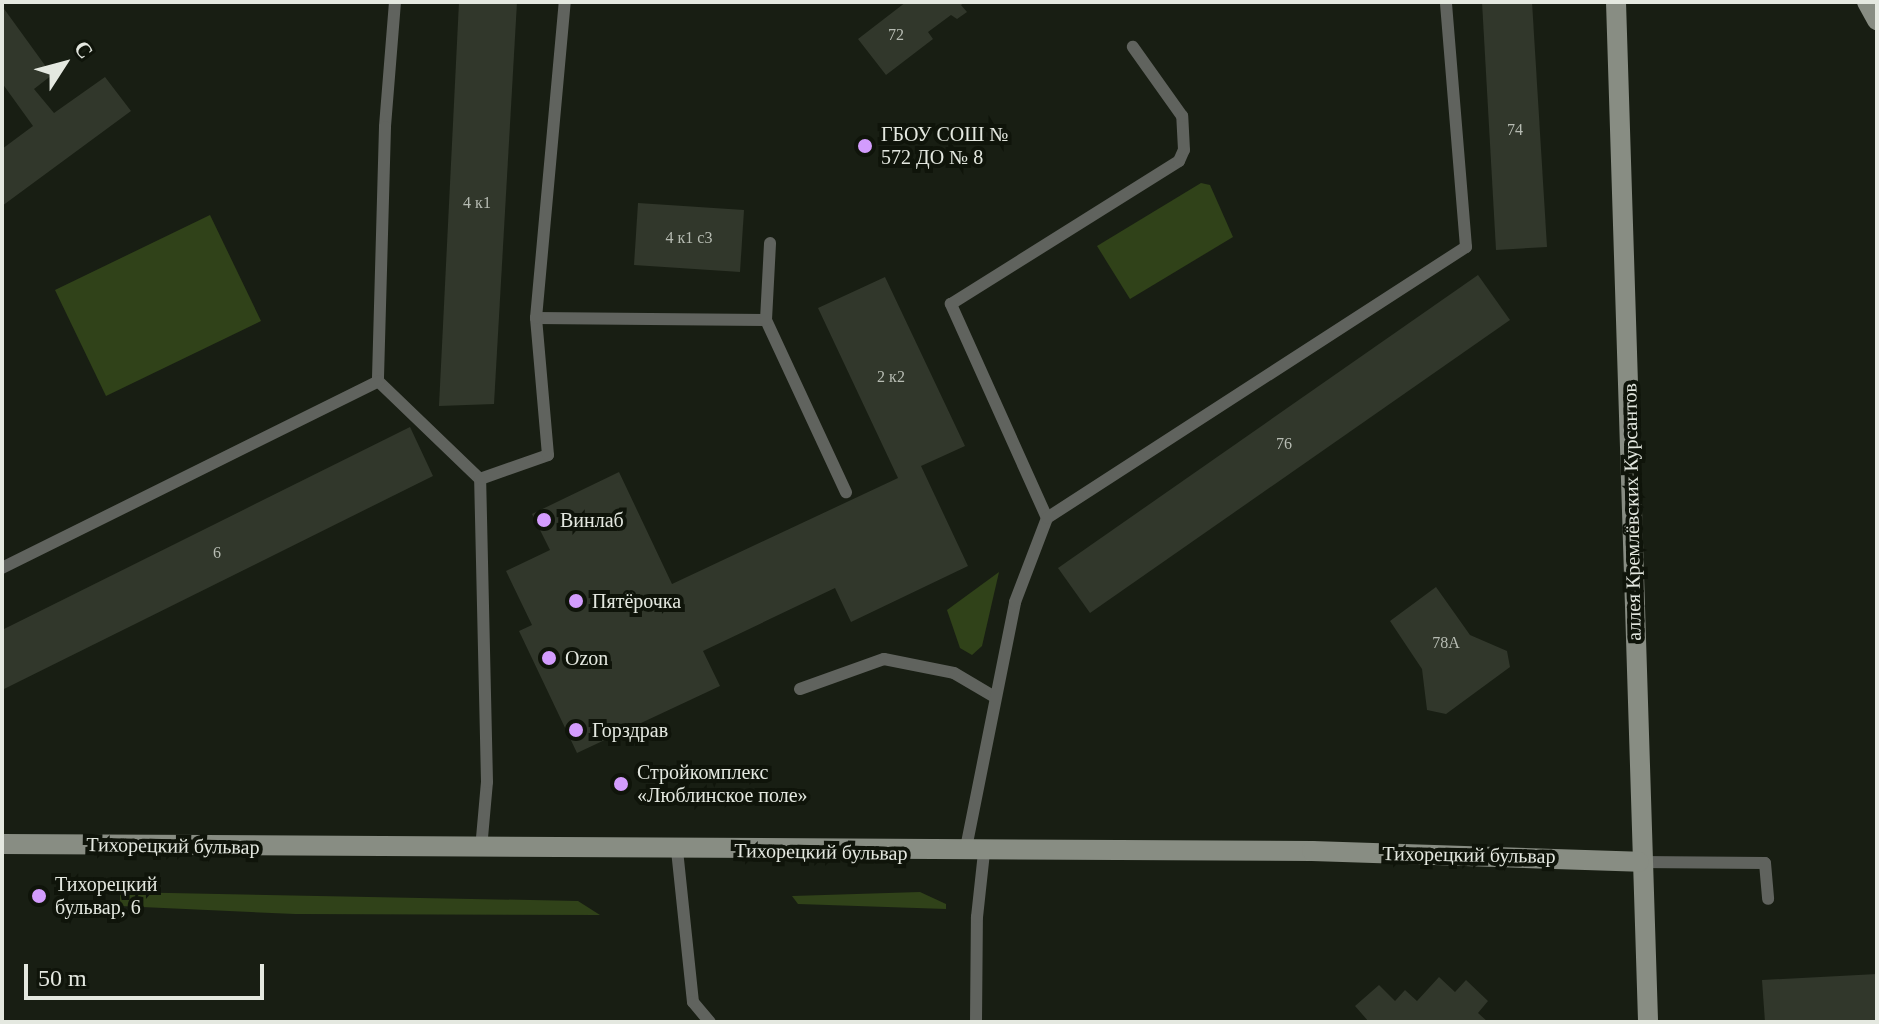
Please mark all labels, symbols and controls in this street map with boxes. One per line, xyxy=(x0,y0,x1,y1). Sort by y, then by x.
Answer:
north arrow xyxy=(24,24,104,104)
house number: 72 xyxy=(888,25,904,45)
text: С xyxy=(69,36,99,63)
house number: 74 xyxy=(1507,120,1523,140)
place label: ГБОУ СОШ № 572 ДО № 8 xyxy=(881,122,1008,169)
marker: ГБОУ СОШ № 572 ДО № 8 xyxy=(856,137,874,155)
house number: 4 к1 xyxy=(463,193,491,213)
house number: 4 к1 с3 xyxy=(666,228,712,248)
house number: 2 к2 xyxy=(877,367,905,387)
street label: аллея Кремлёвских Курсантов xyxy=(1618,383,1646,641)
house number: 76 xyxy=(1276,434,1292,454)
place label: Винлаб xyxy=(560,508,624,532)
marker: Винлаб xyxy=(535,511,553,529)
house number: 6 xyxy=(213,543,221,563)
place label: Пятёрочка xyxy=(592,589,681,613)
marker: Пятёрочка xyxy=(567,592,585,610)
house number: 78А xyxy=(1432,633,1460,653)
place label: Ozon xyxy=(565,646,608,670)
marker: Ozon xyxy=(540,649,558,667)
place label: Горздрав xyxy=(592,718,668,742)
marker: Горздрав xyxy=(567,721,585,739)
place label: Стройкомплекс «Люблинское поле» xyxy=(637,760,808,807)
marker: Стройкомплекс «Люблинское поле» xyxy=(612,775,630,793)
street label: Тихорецкий бульвар xyxy=(86,832,260,860)
street label: Тихорецкий бульвар xyxy=(734,838,908,866)
street label: Тихорецкий бульвар xyxy=(1382,841,1556,869)
place label: Тихорецкий бульвар, 6 xyxy=(55,872,157,919)
marker: Тихорецкий бульвар, 6 xyxy=(30,887,48,905)
scale bar xyxy=(28,948,268,998)
text: 50 m xyxy=(38,965,87,991)

